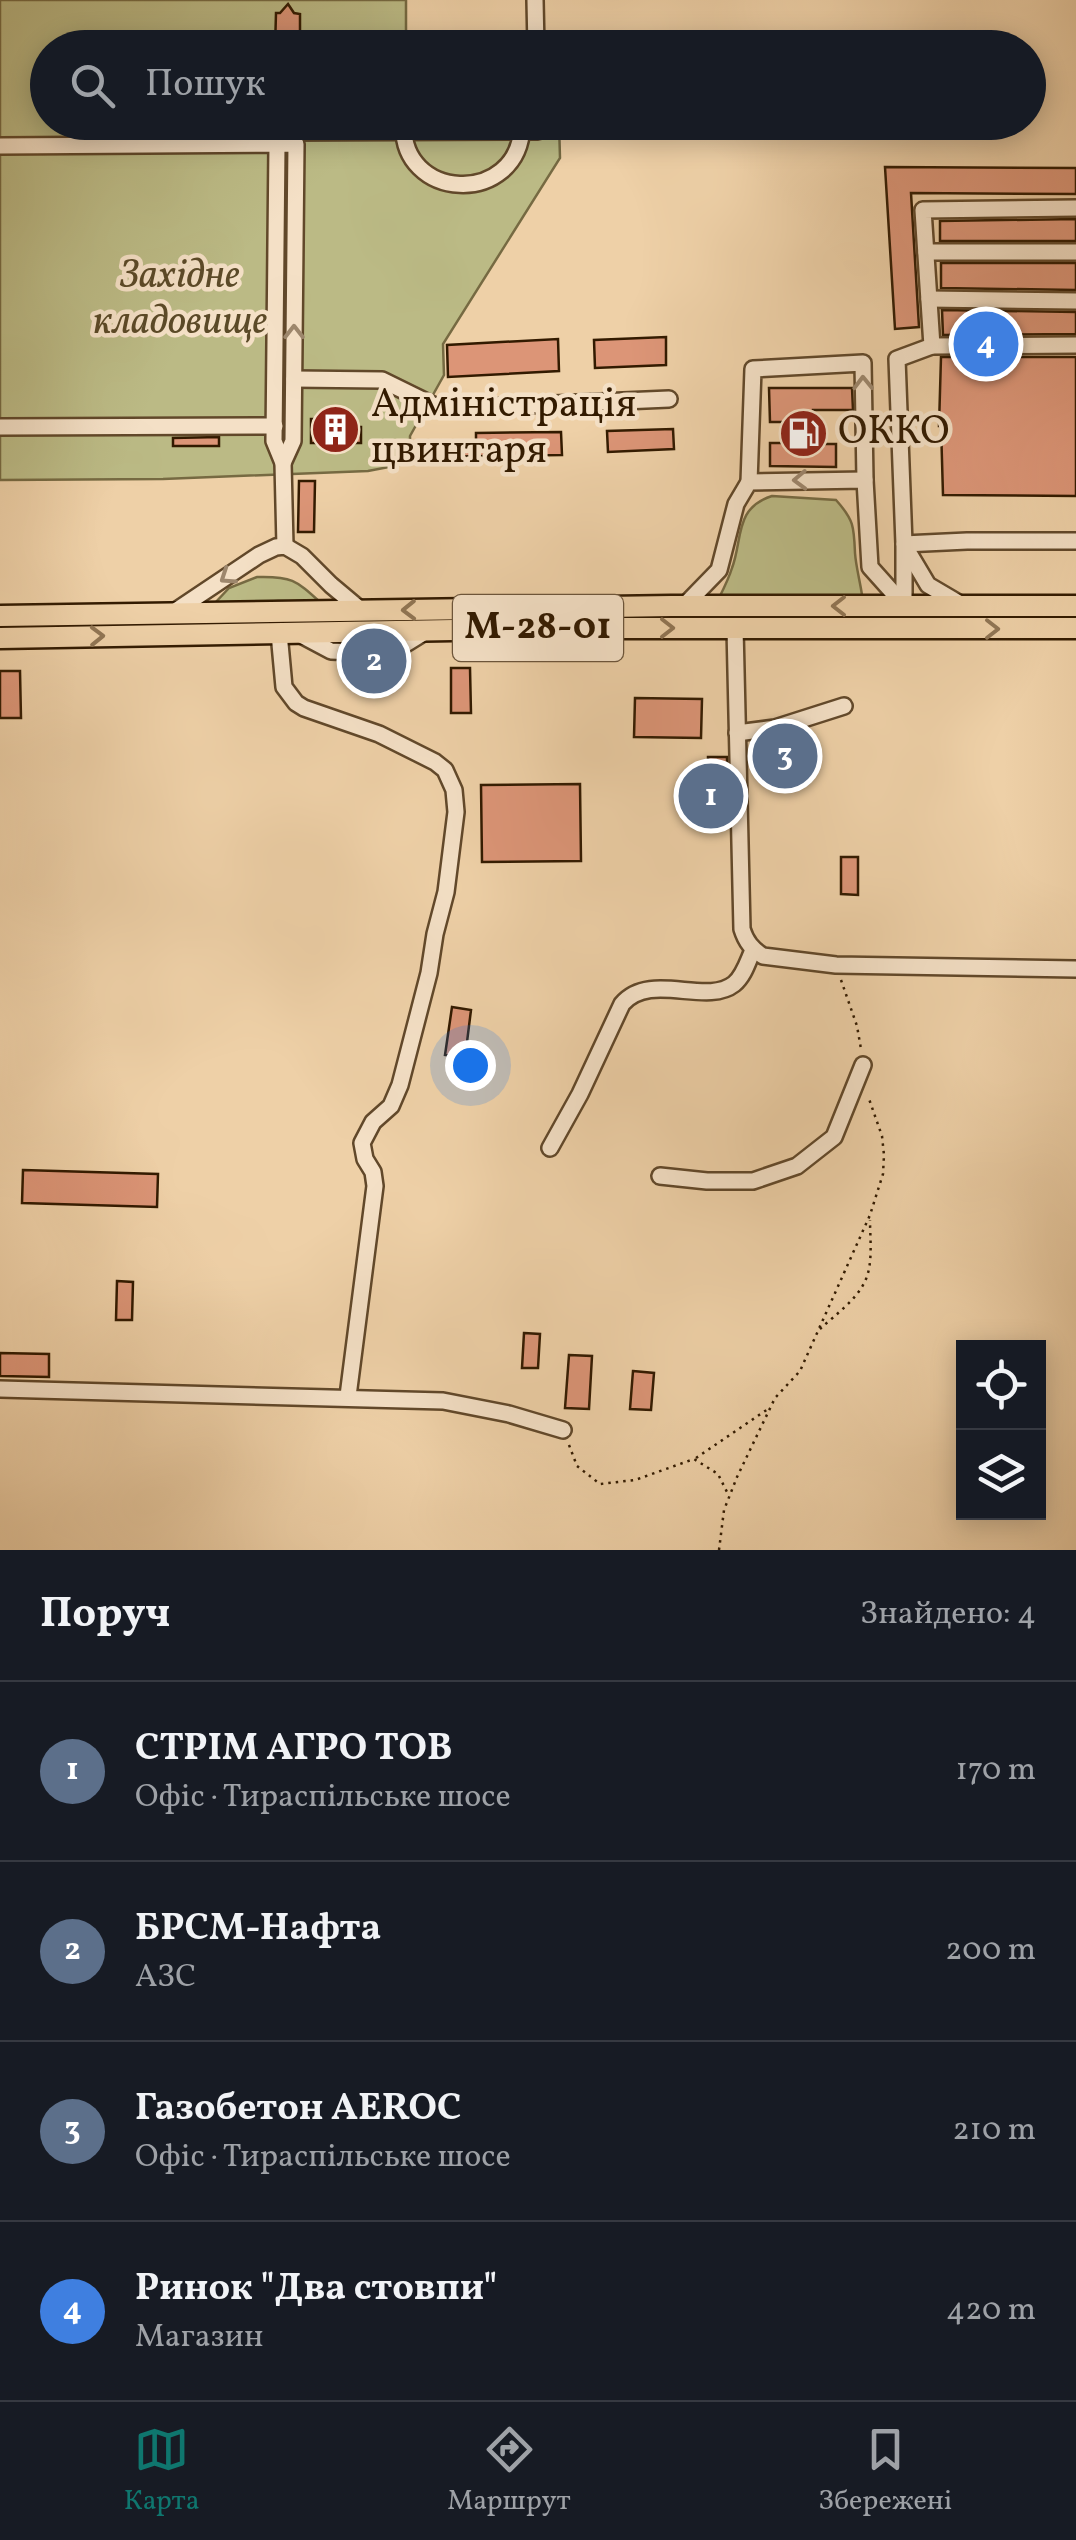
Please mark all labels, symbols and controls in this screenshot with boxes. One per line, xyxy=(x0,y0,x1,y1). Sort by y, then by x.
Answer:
search box xyxy=(30,30,1046,140)
icon: search xyxy=(65,58,120,113)
text: Пошук xyxy=(145,59,265,112)
park label: Західне кладовище xyxy=(93,249,268,351)
pin: 4 xyxy=(954,306,1018,382)
one-way arrow xyxy=(283,324,305,340)
one-way arrow xyxy=(853,374,874,390)
place label: Адміністрація цвинтаря xyxy=(371,378,636,480)
building icon: Адміністрація цвинтаря xyxy=(310,403,362,455)
place label: ОККО xyxy=(838,405,950,461)
fuel station icon: ОККО xyxy=(777,407,829,459)
one-way arrow xyxy=(792,470,807,491)
one-way arrow xyxy=(220,565,238,584)
road number: М-28-01 xyxy=(453,595,623,661)
one-way arrow xyxy=(830,595,846,616)
one-way arrow xyxy=(400,599,416,621)
one-way arrow xyxy=(660,617,676,639)
one-way arrow xyxy=(986,618,1001,640)
pin: 2 xyxy=(342,624,406,698)
one-way arrow xyxy=(90,626,106,647)
pin: 3 xyxy=(752,718,818,794)
pin: 1 xyxy=(678,758,744,834)
your location xyxy=(445,1040,496,1091)
map controls xyxy=(956,1340,1046,1520)
button: locate xyxy=(956,1340,1046,1430)
button: layers xyxy=(956,1430,1046,1520)
text: Поруч xyxy=(40,1586,170,1645)
text: Знайдено: 4 xyxy=(860,1593,1036,1637)
text: СТРІМ АГРО ТОВ xyxy=(135,1723,452,1776)
text: 1 xyxy=(66,1749,79,1793)
text: 170 m xyxy=(955,1749,1036,1793)
text: Офіс · Тираспільське шосе xyxy=(135,1776,511,1820)
text: БРСМ-Нафта xyxy=(135,1903,381,1956)
text: 2 xyxy=(64,1929,81,1973)
text: 200 m xyxy=(945,1929,1036,1973)
text: АЗС xyxy=(135,1956,196,2000)
text: Газобетон AEROC xyxy=(135,2083,461,2136)
text: 3 xyxy=(64,2109,81,2153)
text: 210 m xyxy=(952,2109,1036,2153)
text: Офіс · Тираспільське шосе xyxy=(135,2136,511,2180)
text: Ринок "Два стовпи" xyxy=(135,2263,498,2316)
text: 4 xyxy=(63,2289,82,2333)
text: 420 m xyxy=(946,2289,1036,2333)
text: Магазин xyxy=(135,2316,263,2360)
tab: Карта xyxy=(124,2422,200,2521)
tab: Маршрут xyxy=(447,2422,571,2521)
tab: Збережені xyxy=(818,2422,952,2521)

